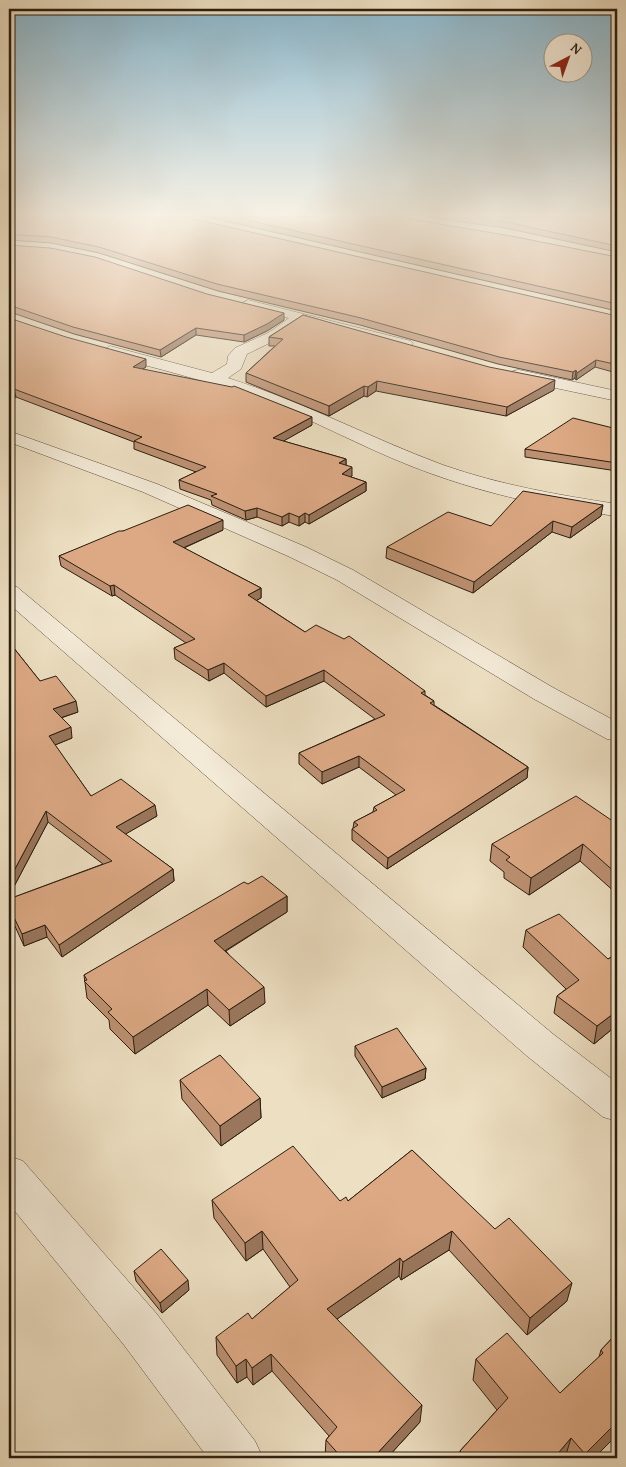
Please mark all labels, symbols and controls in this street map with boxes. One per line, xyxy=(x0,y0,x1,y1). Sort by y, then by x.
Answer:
north arrow xyxy=(544,32,594,82)
text: N xyxy=(566,38,587,59)

